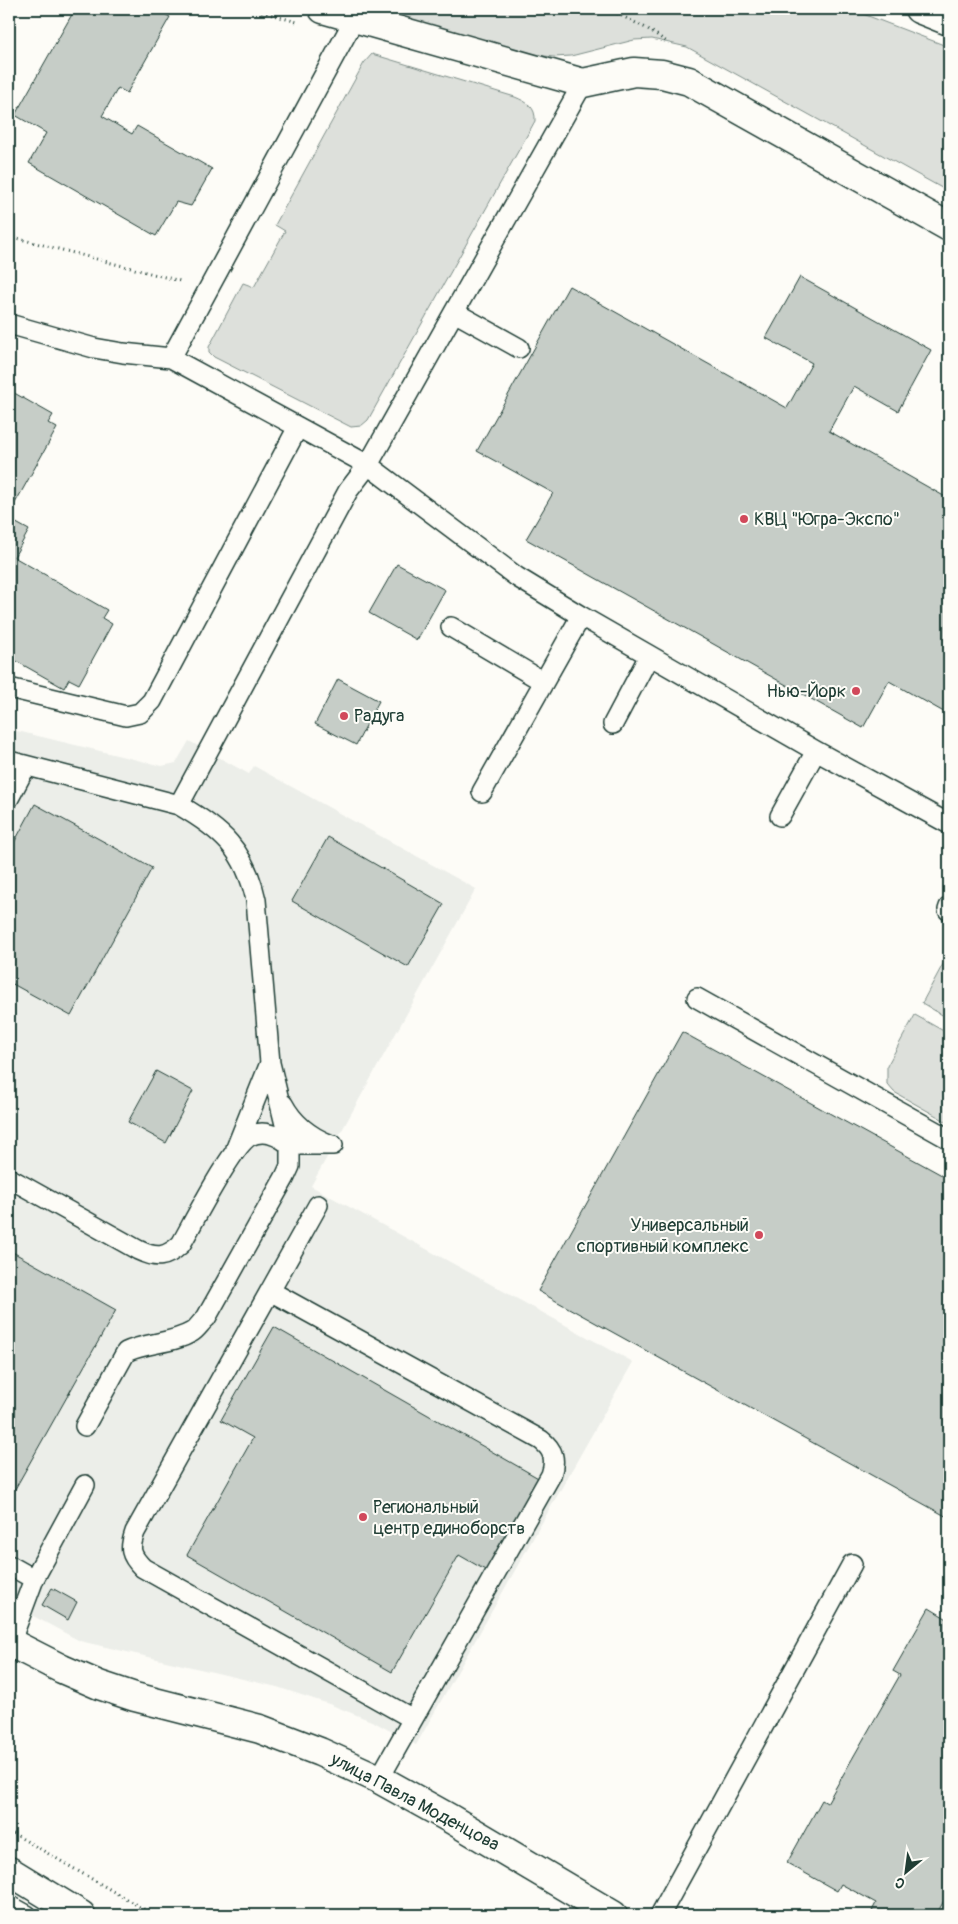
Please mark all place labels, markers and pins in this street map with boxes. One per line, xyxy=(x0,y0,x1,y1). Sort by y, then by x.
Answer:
place label: КВЦ "Югра-Экспо" xyxy=(754,508,900,531)
marker: КВЦ "Югра-Экспо" xyxy=(738,513,750,525)
place label: Нью-Йорк xyxy=(766,680,846,703)
marker: Нью-Йорк xyxy=(850,685,862,697)
place label: Радуга xyxy=(354,705,404,728)
marker: Радуга xyxy=(338,710,350,722)
place label: Универсальный спортивный комплекс xyxy=(577,1214,749,1258)
marker: Универсальный спортивный комплекс xyxy=(753,1229,765,1241)
place label: Региональный центр единоборств xyxy=(373,1496,525,1540)
marker: Региональный центр единоборств xyxy=(357,1511,369,1523)

